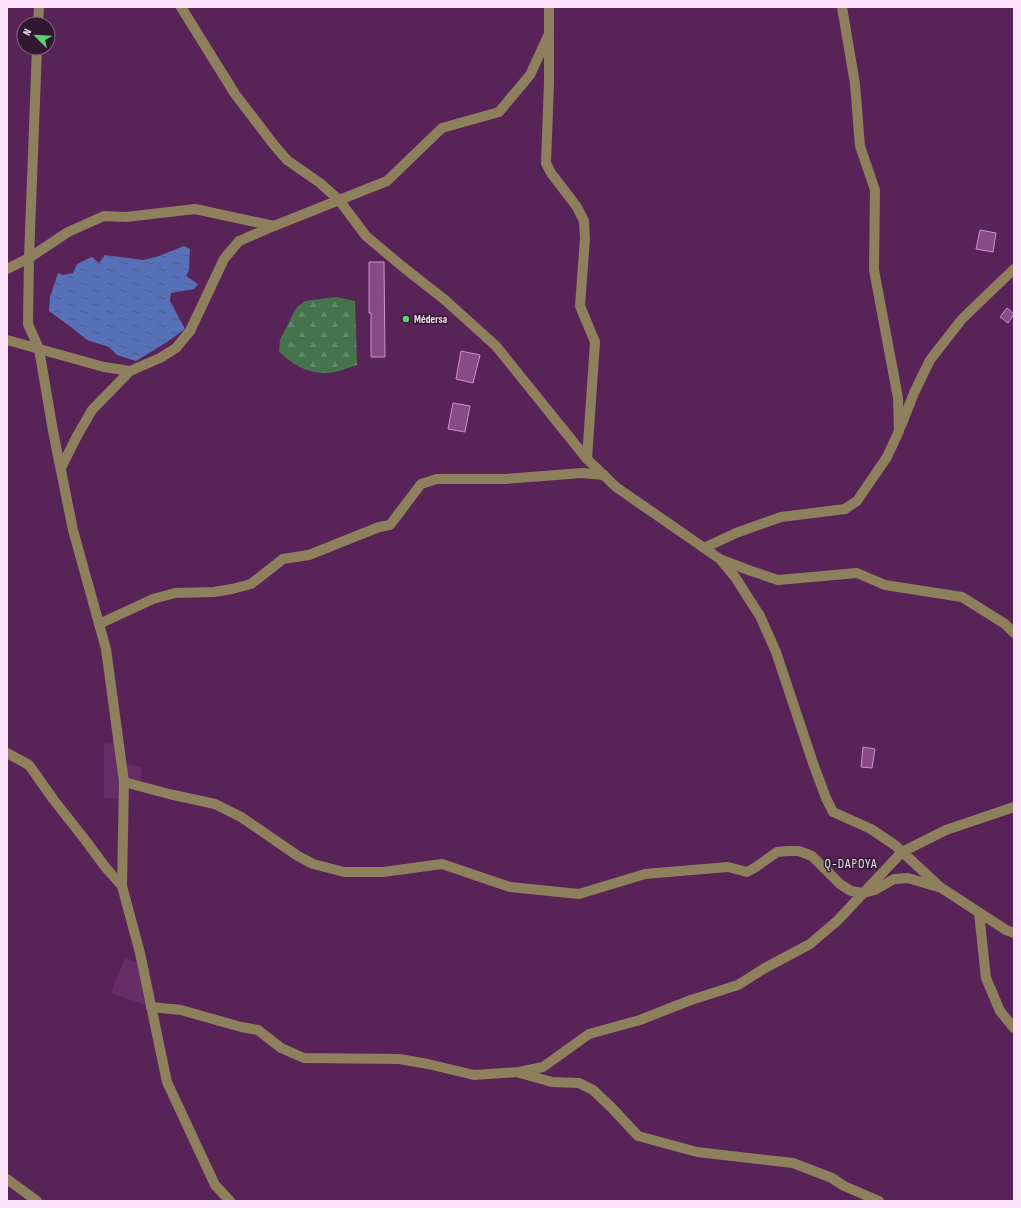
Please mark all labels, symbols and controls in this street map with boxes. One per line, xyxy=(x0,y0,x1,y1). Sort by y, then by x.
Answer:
north arrow xyxy=(16,16,56,56)
text: N xyxy=(20,27,35,37)
place label: Médersa xyxy=(414,313,448,326)
marker: Médersa xyxy=(401,314,411,324)
district label: Q-DAPOYA xyxy=(824,856,878,872)

